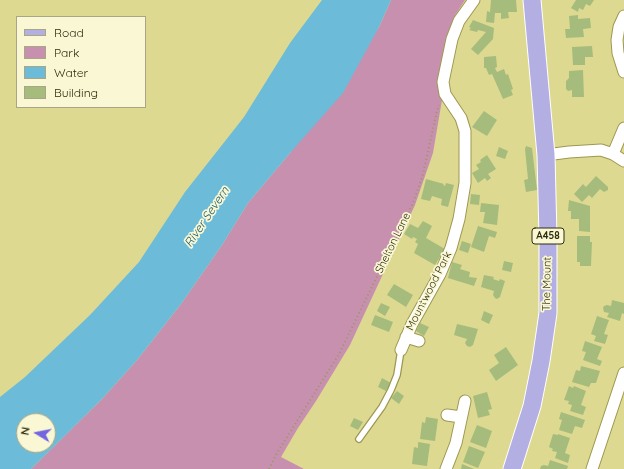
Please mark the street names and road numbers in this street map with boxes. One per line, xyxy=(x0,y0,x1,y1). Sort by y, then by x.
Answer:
street label: Shelton Lane xyxy=(373,210,413,276)
road number: A458 xyxy=(532,228,564,244)
street label: Mountwood Park xyxy=(403,249,455,333)
street label: The Mount xyxy=(540,257,554,311)

